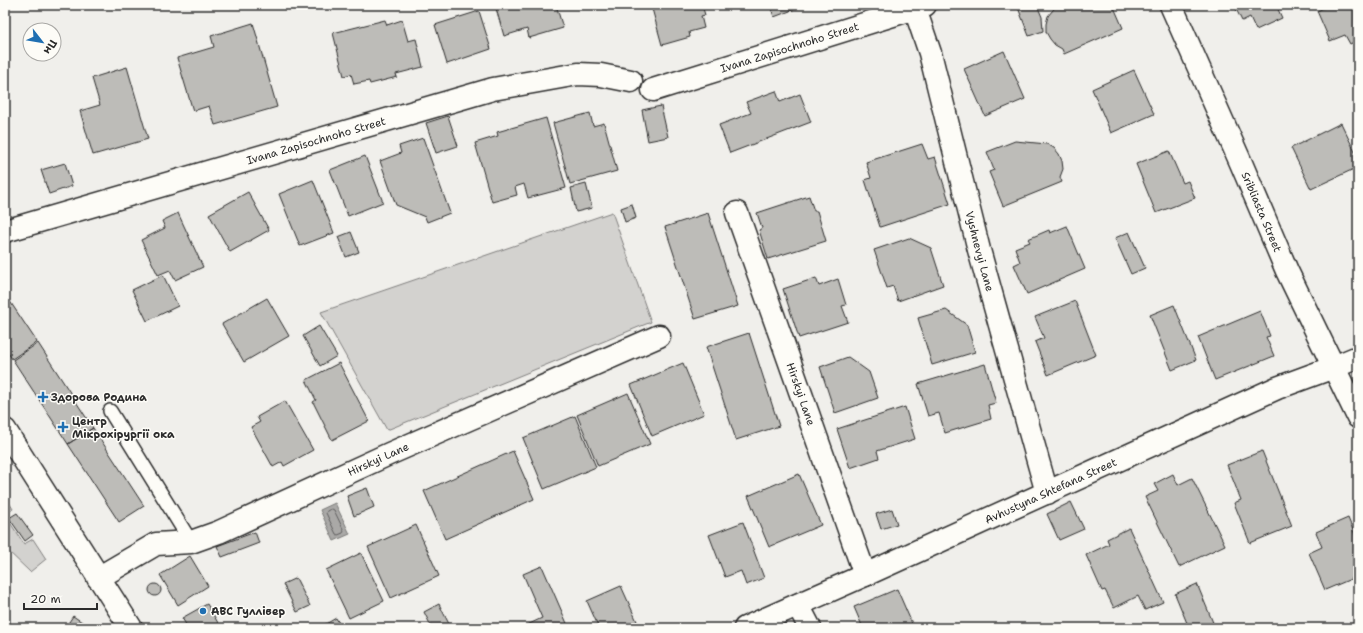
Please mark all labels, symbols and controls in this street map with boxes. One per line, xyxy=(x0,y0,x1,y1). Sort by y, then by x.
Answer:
street label: Ivana Zapisochnoho Street xyxy=(719,19,861,77)
north arrow xyxy=(22,22,62,62)
text: Пн xyxy=(40,37,60,57)
street label: Ivana Zapisochnoho Street xyxy=(245,114,388,168)
street label: Sribliasta Street xyxy=(1238,170,1285,255)
street label: Vyshnevyi Lane xyxy=(962,210,997,293)
street label: Hirskyi Lane xyxy=(783,361,819,428)
place label: Здорова Родина xyxy=(51,390,147,405)
marker: Здорова Родина xyxy=(38,392,48,402)
place label: Центр Мікрохірургії ока xyxy=(72,414,175,442)
marker: Центр Мікрохірургії ока xyxy=(57,421,69,433)
street label: Hirskyi Lane xyxy=(345,439,411,480)
street label: Avhustyna Shtefana Street xyxy=(982,455,1119,528)
scale bar xyxy=(24,585,97,611)
text: 20 m xyxy=(30,591,61,607)
place label: АВС Гуллівер xyxy=(211,604,285,619)
marker: АВС Гуллівер xyxy=(198,606,208,616)

